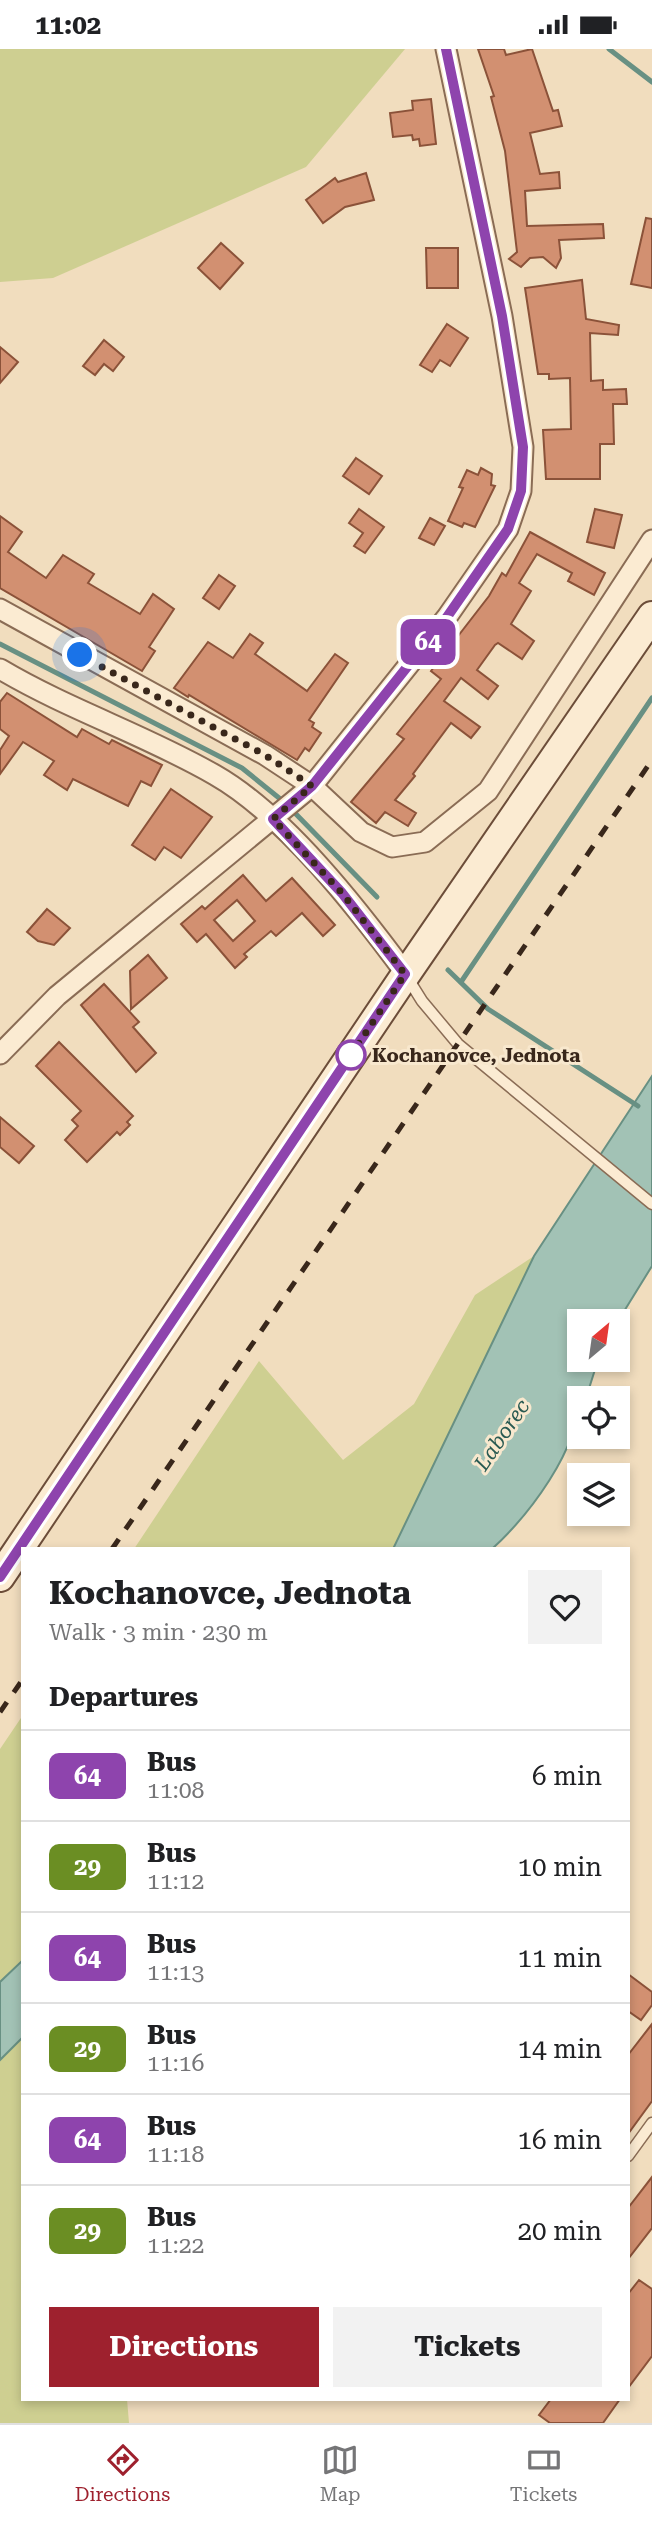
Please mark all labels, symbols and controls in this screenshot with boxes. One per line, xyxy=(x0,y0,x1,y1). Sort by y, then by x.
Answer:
text: 11:02 xyxy=(35,10,101,40)
line badge: 64 xyxy=(396,619,460,665)
text: 64 xyxy=(415,628,441,656)
your location xyxy=(62,637,97,672)
marker: Kochanovce, Jednota xyxy=(336,1040,366,1070)
place label: Kochanovce, Jednota xyxy=(372,1044,580,1067)
north arrow xyxy=(567,1309,630,1372)
map controls xyxy=(567,1309,630,1526)
button: locate xyxy=(567,1386,630,1449)
water label: Laborec xyxy=(469,1395,534,1476)
button: layers xyxy=(567,1463,630,1526)
button: heart xyxy=(528,1570,602,1644)
text: Kochanovce, Jednota xyxy=(49,1573,411,1612)
text: Walk · 3 min · 230 m xyxy=(49,1619,268,1646)
text: Departures xyxy=(49,1682,198,1712)
text: Bus xyxy=(147,1747,196,1777)
text: 6 min xyxy=(532,1761,602,1791)
text: 64 xyxy=(74,1762,101,1790)
text: 11:08 xyxy=(147,1777,204,1804)
text: Bus xyxy=(147,1838,196,1868)
text: 10 min xyxy=(518,1852,602,1882)
text: 29 xyxy=(74,1853,101,1881)
text: 11:12 xyxy=(147,1868,204,1895)
text: Bus xyxy=(147,1929,196,1959)
text: 11 min xyxy=(518,1943,602,1973)
text: 64 xyxy=(74,1944,101,1972)
text: 11:13 xyxy=(147,1959,204,1986)
text: Bus xyxy=(147,2020,196,2050)
text: 14 min xyxy=(518,2034,602,2064)
text: 29 xyxy=(74,2035,101,2063)
text: 11:16 xyxy=(147,2050,204,2077)
text: Bus xyxy=(147,2111,196,2141)
text: 16 min xyxy=(518,2125,602,2155)
text: 64 xyxy=(74,2126,101,2154)
text: 11:18 xyxy=(147,2141,204,2168)
text: Bus xyxy=(147,2202,196,2232)
text: 20 min xyxy=(518,2216,602,2246)
text: 29 xyxy=(74,2217,101,2245)
text: 11:22 xyxy=(147,2232,204,2259)
button: Directions xyxy=(49,2307,319,2387)
button: Tickets xyxy=(333,2307,602,2387)
tab: Directions xyxy=(75,2441,170,2506)
tab: Map xyxy=(320,2441,360,2506)
tab: Tickets xyxy=(510,2441,577,2506)

